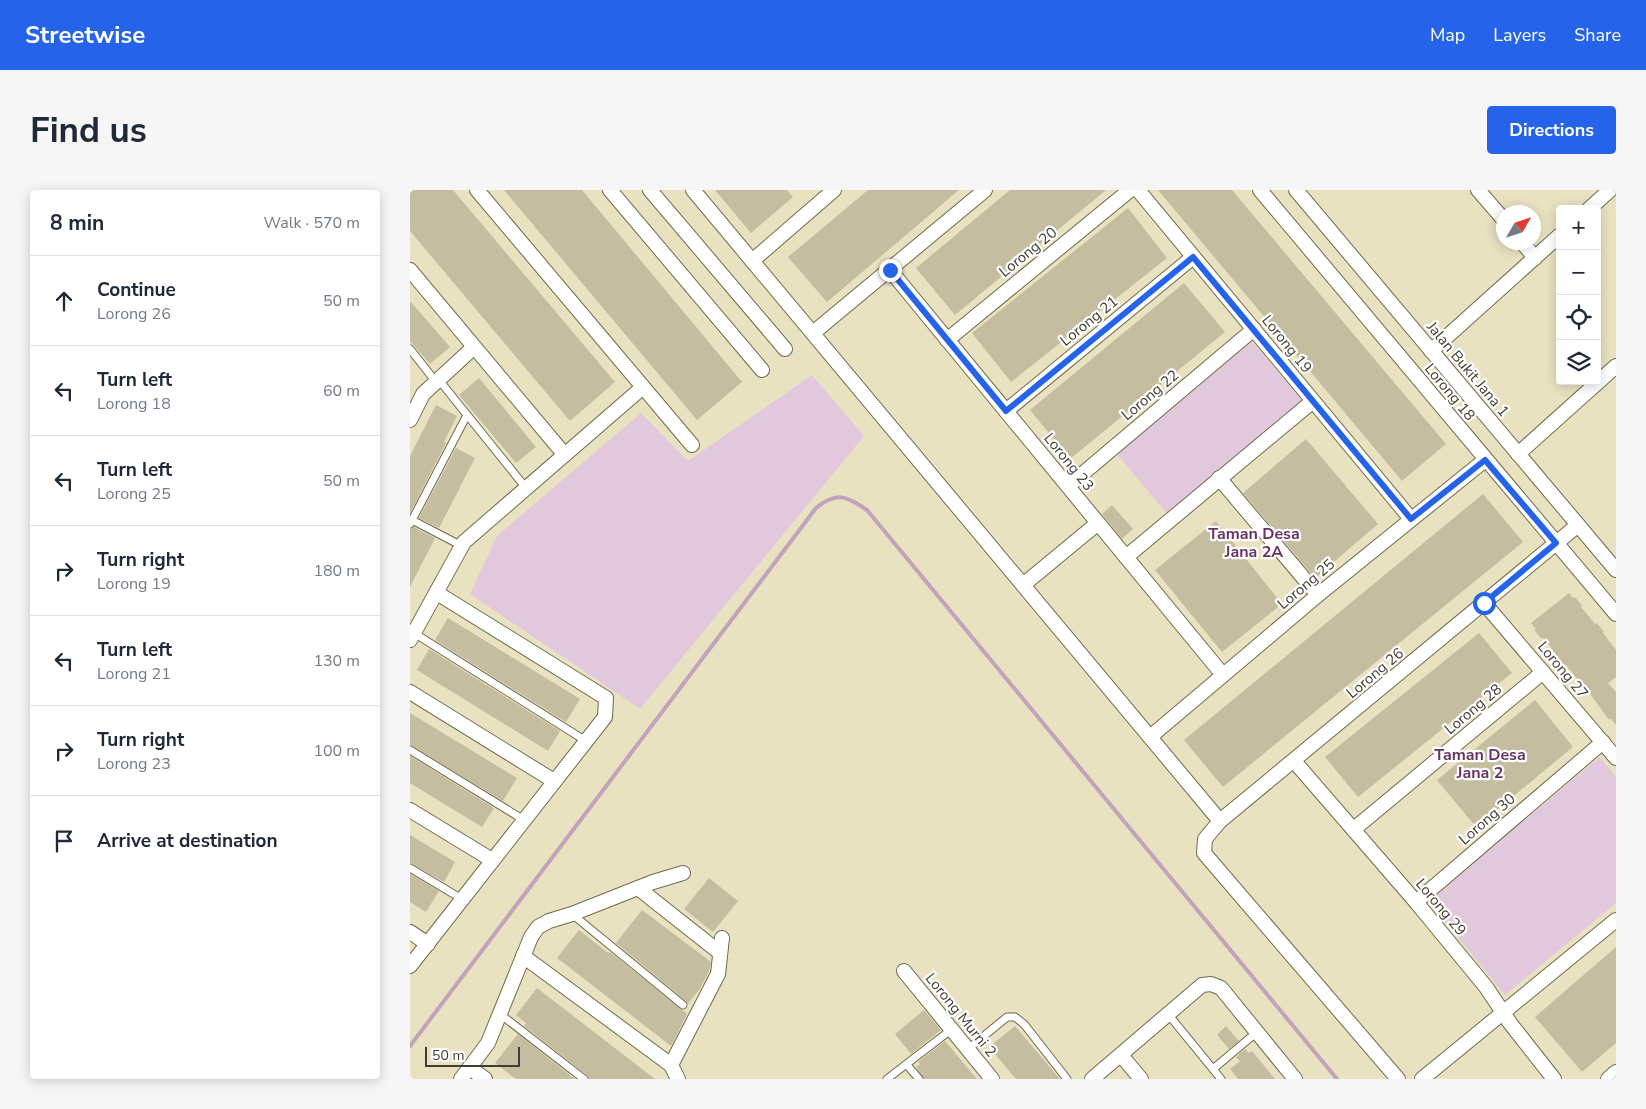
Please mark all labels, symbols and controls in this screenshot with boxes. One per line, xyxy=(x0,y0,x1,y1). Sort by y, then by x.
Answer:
text: Streetwise xyxy=(25,19,145,51)
text: Map xyxy=(1430,23,1465,47)
text: Layers xyxy=(1493,23,1546,47)
text: Share xyxy=(1574,23,1621,47)
button: Directions xyxy=(1487,106,1616,154)
text: Find us xyxy=(30,107,147,154)
north arrow xyxy=(1496,205,1541,250)
map controls xyxy=(1556,205,1601,385)
button: + xyxy=(1556,205,1601,250)
text: 8 min xyxy=(50,209,104,237)
text: Walk · 570 m xyxy=(264,212,360,234)
street label: Lorong 20 xyxy=(995,222,1061,282)
button: − xyxy=(1556,250,1601,295)
route end xyxy=(879,259,902,282)
text: Continue xyxy=(97,277,176,303)
icon: ahead xyxy=(50,287,78,315)
text: 50 m xyxy=(323,290,360,312)
street label: Lorong 21 xyxy=(1056,291,1122,351)
button: locate xyxy=(1556,295,1601,340)
text: Lorong 26 xyxy=(97,303,171,325)
street label: Lorong 19 xyxy=(1257,311,1317,377)
street label: Jalan Bukit Jana 1 xyxy=(1422,316,1514,421)
button: layers xyxy=(1556,340,1601,385)
street label: Lorong 18 xyxy=(1420,359,1480,425)
street label: Lorong 22 xyxy=(1117,365,1183,425)
text: Turn left xyxy=(97,367,172,393)
icon: left xyxy=(50,377,78,405)
text: 60 m xyxy=(323,380,360,402)
text: Lorong 18 xyxy=(97,393,171,415)
street label: Lorong 23 xyxy=(1039,429,1099,495)
text: Turn left xyxy=(97,457,172,483)
icon: left xyxy=(50,467,78,495)
text: 50 m xyxy=(323,470,360,492)
text: Lorong 25 xyxy=(97,483,171,505)
district label: Taman Desa Jana 2A xyxy=(1208,523,1300,563)
text: Turn right xyxy=(97,547,184,573)
street label: Lorong 25 xyxy=(1273,554,1339,614)
icon: right xyxy=(50,557,78,585)
text: 180 m xyxy=(313,560,360,582)
text: Lorong 19 xyxy=(97,573,171,595)
route start xyxy=(1473,592,1496,615)
text: Turn left xyxy=(97,637,172,663)
street label: Lorong 27 xyxy=(1533,637,1593,703)
street label: Lorong 26 xyxy=(1342,643,1408,703)
icon: left xyxy=(50,647,78,675)
text: 130 m xyxy=(313,650,360,672)
text: Lorong 21 xyxy=(97,663,171,685)
street label: Lorong 28 xyxy=(1440,679,1506,739)
text: Turn right xyxy=(97,727,184,753)
icon: right xyxy=(50,737,78,765)
text: 100 m xyxy=(313,740,360,762)
district label: Taman Desa Jana 2 xyxy=(1434,744,1526,784)
text: Lorong 23 xyxy=(97,753,171,775)
street label: Lorong 30 xyxy=(1454,789,1520,849)
icon: arrive xyxy=(50,827,78,855)
text: Arrive at destination xyxy=(97,828,278,854)
street label: Lorong 29 xyxy=(1411,874,1471,940)
street label: Lorong Murni 2 xyxy=(921,969,1001,1061)
scale bar xyxy=(425,1044,520,1067)
text: 50 m xyxy=(432,1046,464,1065)

